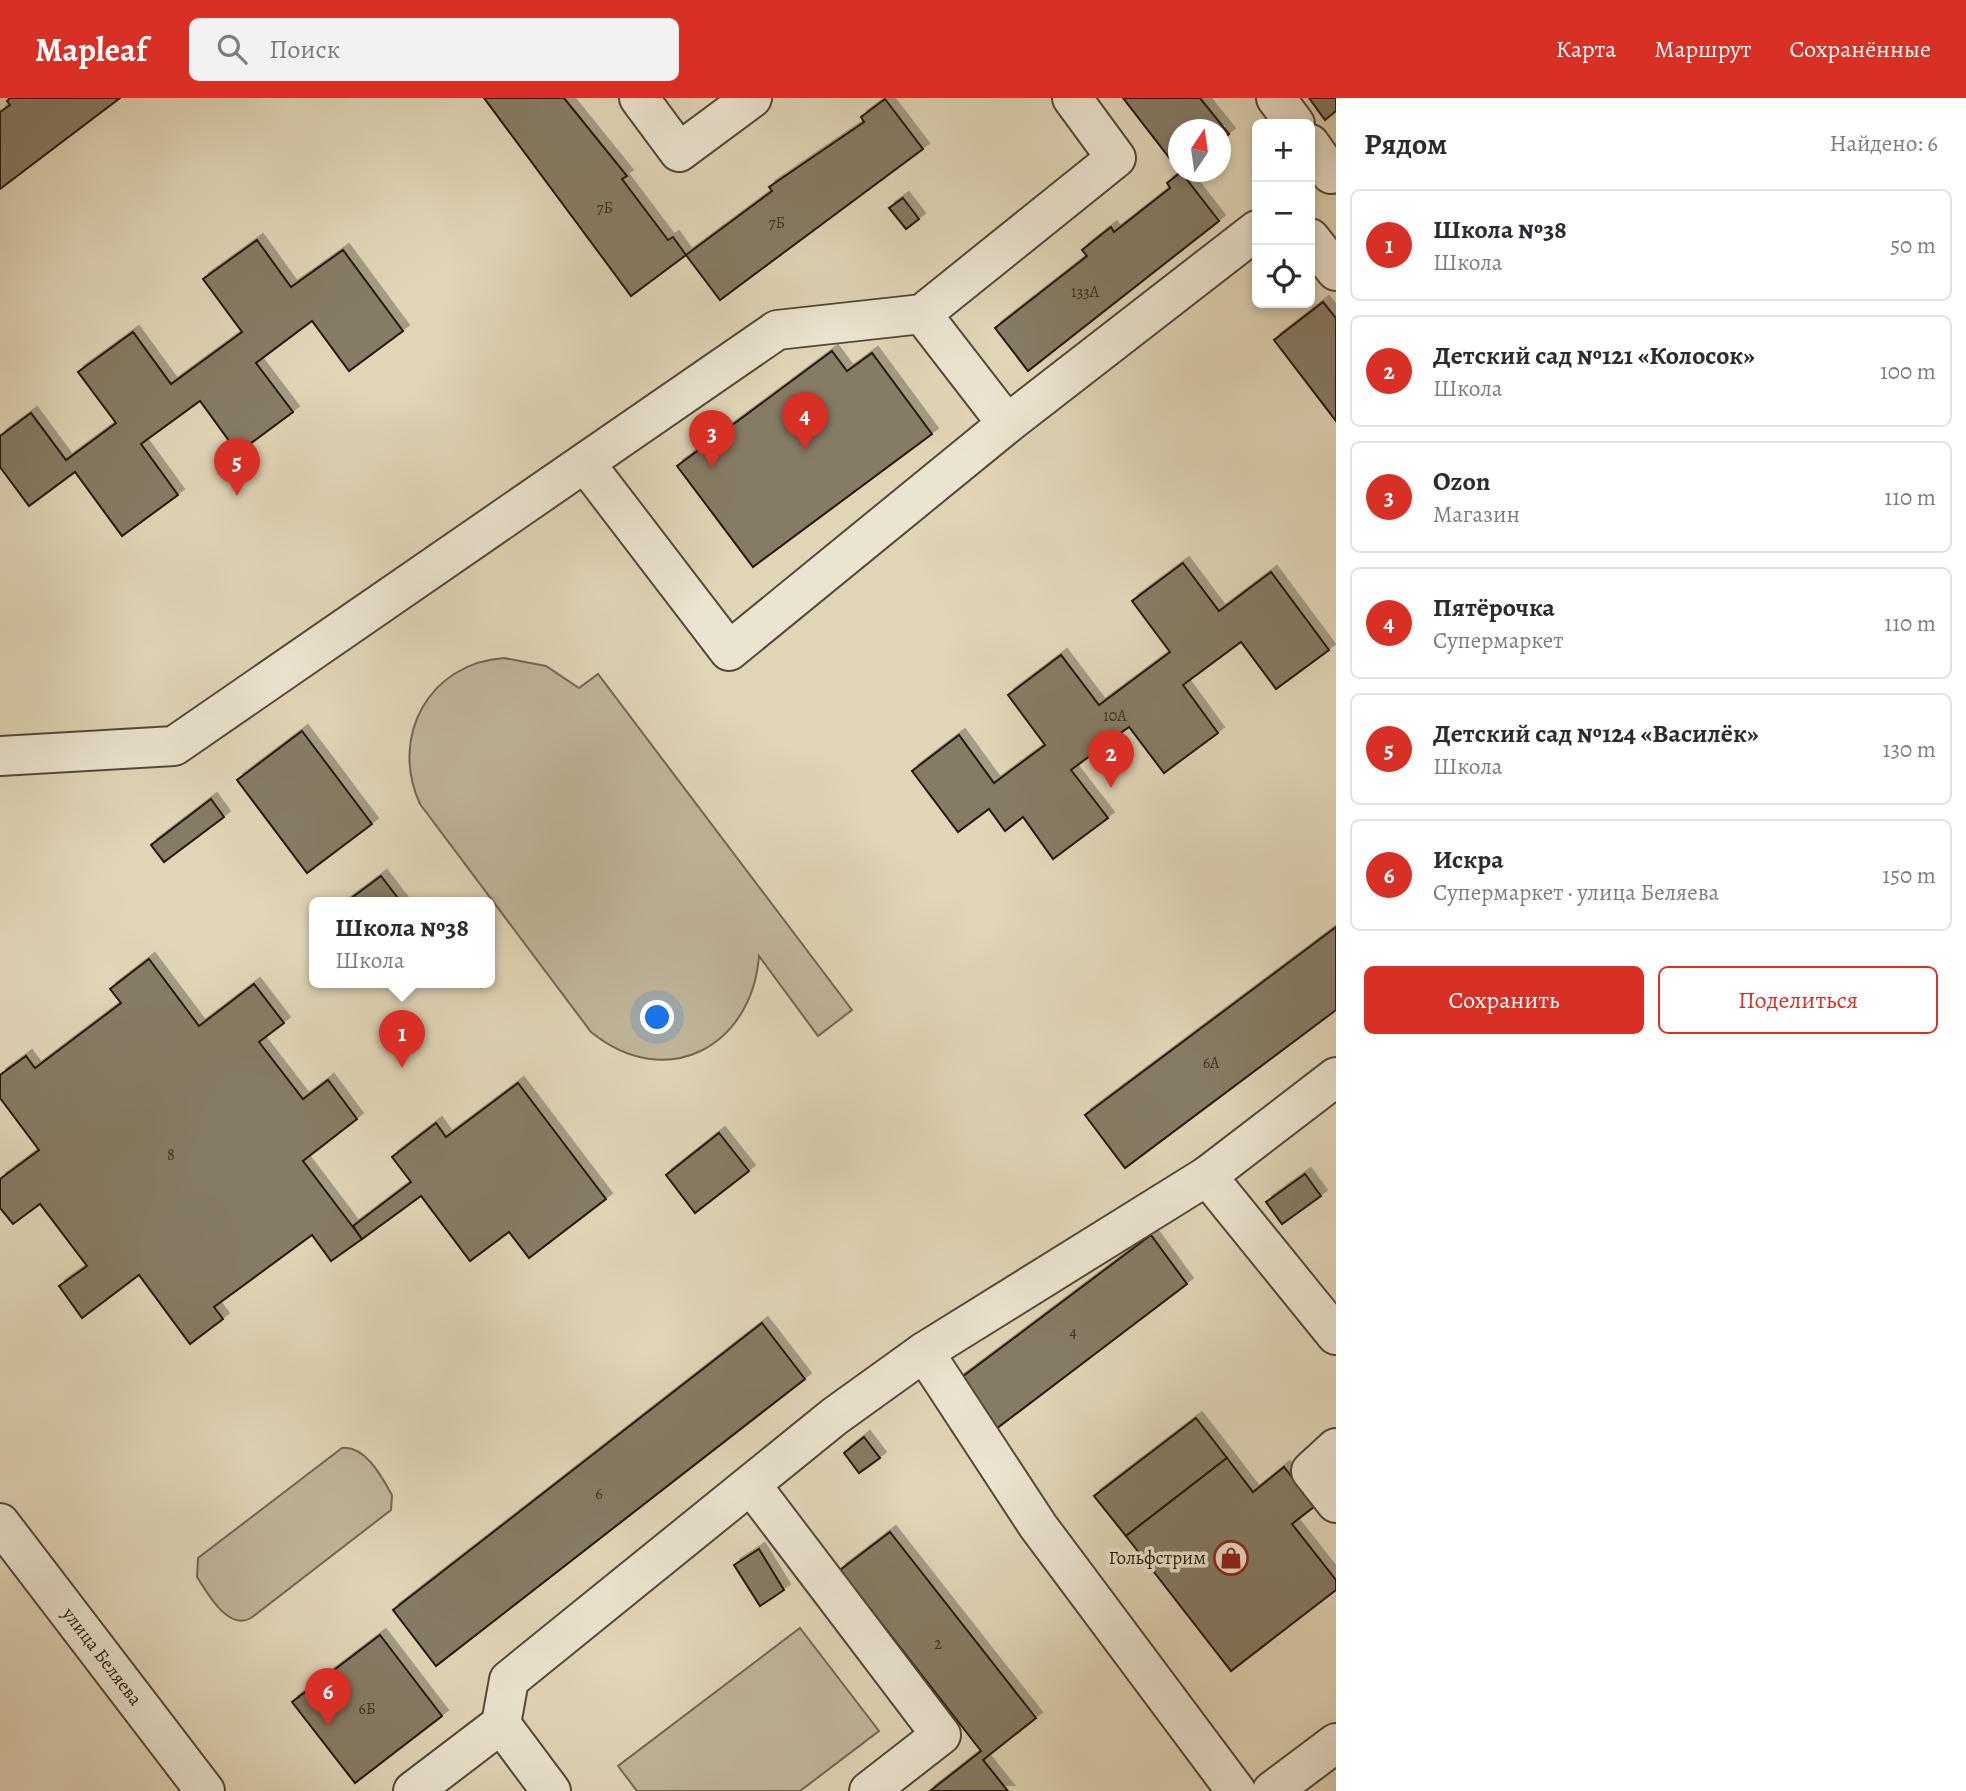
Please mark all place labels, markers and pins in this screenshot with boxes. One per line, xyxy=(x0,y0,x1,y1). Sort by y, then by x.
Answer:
pin: 4 xyxy=(782,392,828,450)
pin: 3 xyxy=(689,410,735,468)
pin: 5 xyxy=(214,438,260,496)
pin: 2 xyxy=(1088,730,1134,788)
pin: 1 xyxy=(379,1010,425,1068)
shop icon: Гольфстрим xyxy=(1212,1539,1250,1577)
place label: Гольфстрим xyxy=(1109,1545,1206,1571)
pin: 6 xyxy=(305,1668,351,1726)

